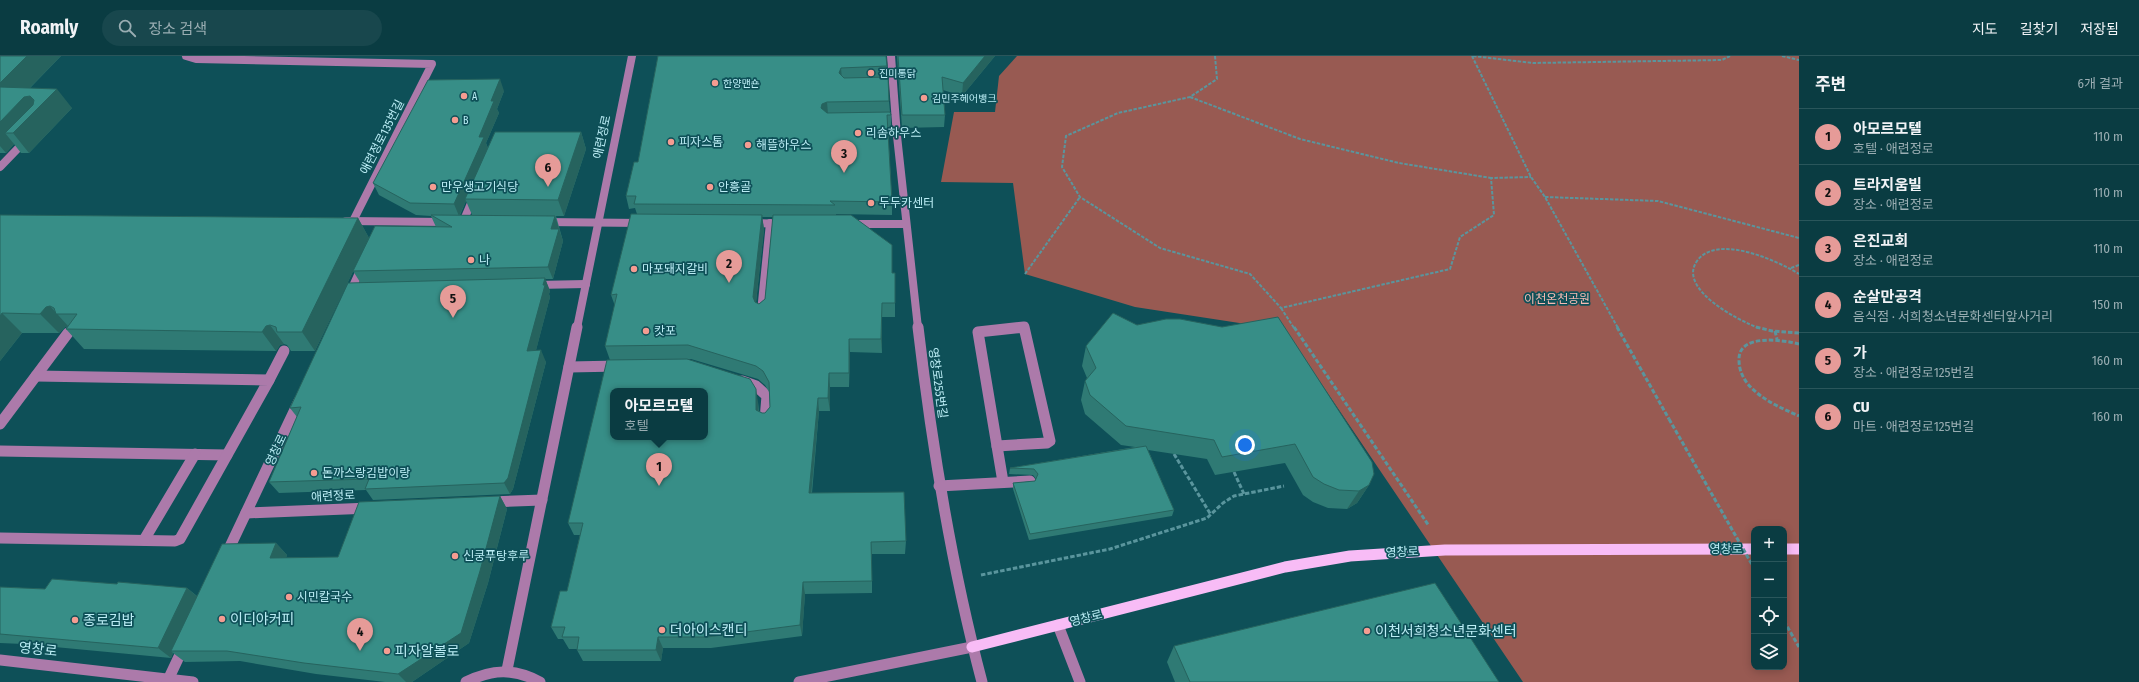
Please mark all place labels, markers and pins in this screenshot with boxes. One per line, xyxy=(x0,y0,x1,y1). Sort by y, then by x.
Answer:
marker: 진미통닭 xyxy=(866,68,876,78)
place label: 진미통닭 xyxy=(879,68,917,80)
marker: 한양맨숀 xyxy=(710,78,720,88)
place label: 한양맨숀 xyxy=(723,78,760,90)
marker: A xyxy=(459,91,469,101)
place label: A xyxy=(472,91,478,103)
marker: 김민주헤어뱅크 xyxy=(919,93,929,103)
place label: 김민주헤어뱅크 xyxy=(932,93,996,105)
marker: B xyxy=(450,115,460,125)
place label: B xyxy=(463,115,469,127)
place label: 리솜하우스 xyxy=(866,126,921,140)
marker: 리솜하우스 xyxy=(853,128,863,138)
place label: 피자스톰 xyxy=(679,135,723,149)
marker: 피자스톰 xyxy=(666,137,676,147)
place label: 해뜰하우스 xyxy=(756,138,811,152)
marker: 해뜰하우스 xyxy=(743,140,753,150)
pin: 3 xyxy=(831,140,857,173)
pin: 6 xyxy=(535,154,561,187)
place label: 만우생고기식당 xyxy=(441,180,518,194)
place label: 안흥골 xyxy=(718,180,751,194)
marker: 만우생고기식당 xyxy=(428,182,438,192)
marker: 안흥골 xyxy=(705,182,715,192)
place label: 두두카센터 xyxy=(879,196,934,210)
marker: 두두카센터 xyxy=(866,198,876,208)
pin: 2 xyxy=(716,250,742,283)
place label: 나 xyxy=(479,253,490,267)
marker: 나 xyxy=(466,255,476,265)
place label: 마포돼지갈비 xyxy=(642,262,708,276)
marker: 마포돼지갈비 xyxy=(629,264,639,274)
pin: 5 xyxy=(440,285,466,318)
place label: 캇포 xyxy=(654,324,676,338)
marker: 캇포 xyxy=(641,326,651,336)
pin: 1 xyxy=(646,453,672,486)
place label: 돈까스랑김밥이랑 xyxy=(322,466,410,480)
marker: 돈까스랑김밥이랑 xyxy=(309,468,319,478)
place label: 신쿵푸탕후루 xyxy=(463,549,529,563)
marker: 신쿵푸탕후루 xyxy=(450,551,460,561)
place label: 시민칼국수 xyxy=(297,590,352,604)
marker: 시민칼국수 xyxy=(284,592,294,602)
place label: 이디야커피 xyxy=(230,611,294,628)
place label: 종로김밥 xyxy=(83,612,135,629)
marker: 이디야커피 xyxy=(217,614,227,624)
marker: 종로김밥 xyxy=(70,615,80,625)
pin: 4 xyxy=(347,618,373,651)
place label: 더아이스캔디 xyxy=(670,622,747,639)
place label: 이천서희청소년문화센터 xyxy=(1375,623,1517,640)
marker: 더아이스캔디 xyxy=(657,625,667,635)
marker: 이천서희청소년문화센터 xyxy=(1362,626,1372,636)
place label: 피자알볼로 xyxy=(395,643,460,660)
marker: 피자알볼로 xyxy=(382,646,392,656)

